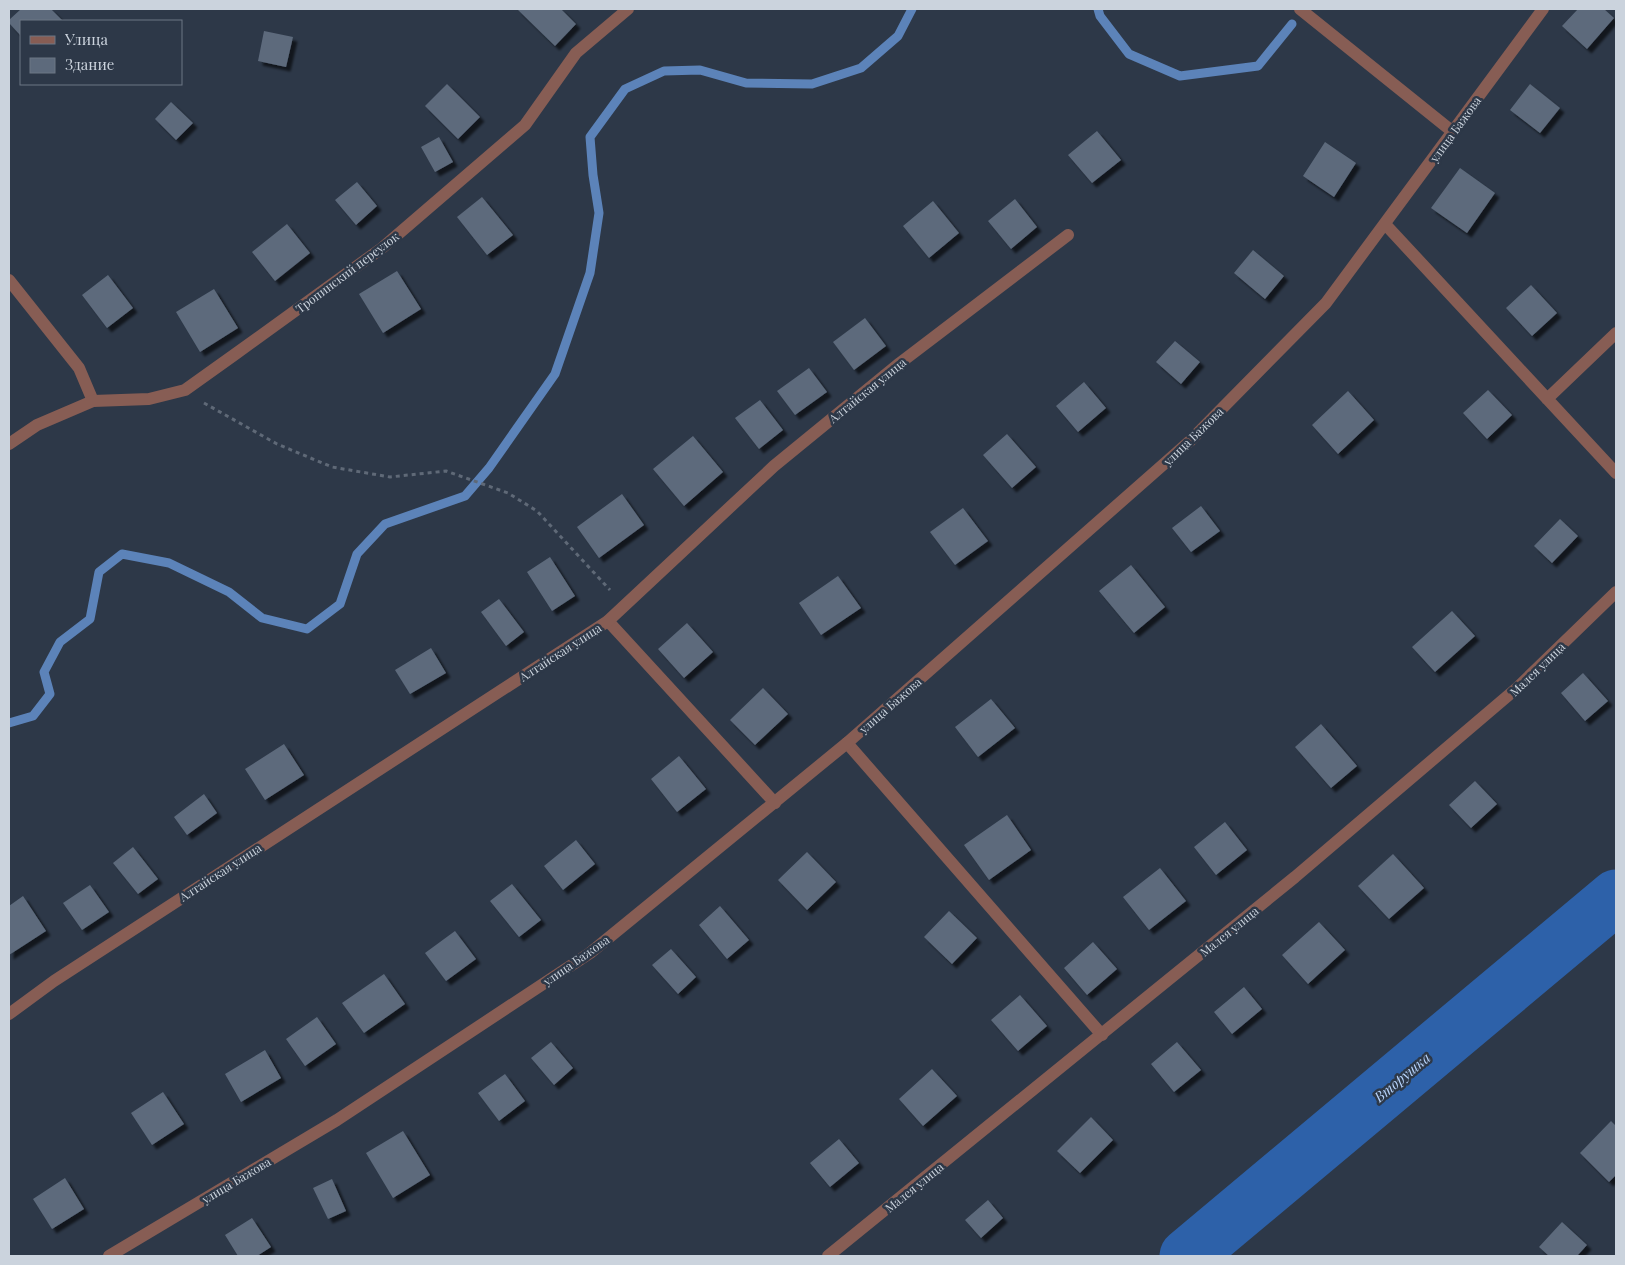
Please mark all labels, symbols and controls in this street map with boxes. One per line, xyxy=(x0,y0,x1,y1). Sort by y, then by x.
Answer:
legend xyxy=(20,20,182,85)
text: Улица xyxy=(64,29,108,49)
text: Здание xyxy=(65,54,114,74)
street label: улица Бажова xyxy=(1425,93,1484,166)
street label: Тропинский переулок xyxy=(292,228,402,316)
street label: Алтайская улица xyxy=(824,354,909,427)
street label: улица Бажова xyxy=(1159,403,1226,469)
street label: Алтайская улица xyxy=(515,619,604,685)
street label: Малея улица xyxy=(1506,639,1568,699)
street label: улица Бажова xyxy=(855,674,925,737)
street label: Алтайская улица xyxy=(175,839,264,905)
street label: Малея улица xyxy=(1196,902,1262,960)
street label: улица Бажова xyxy=(539,931,612,989)
water label: Вторушка xyxy=(1369,1048,1434,1107)
street label: улица Бажова xyxy=(198,1153,273,1207)
street label: Малея улица xyxy=(881,1158,947,1216)

